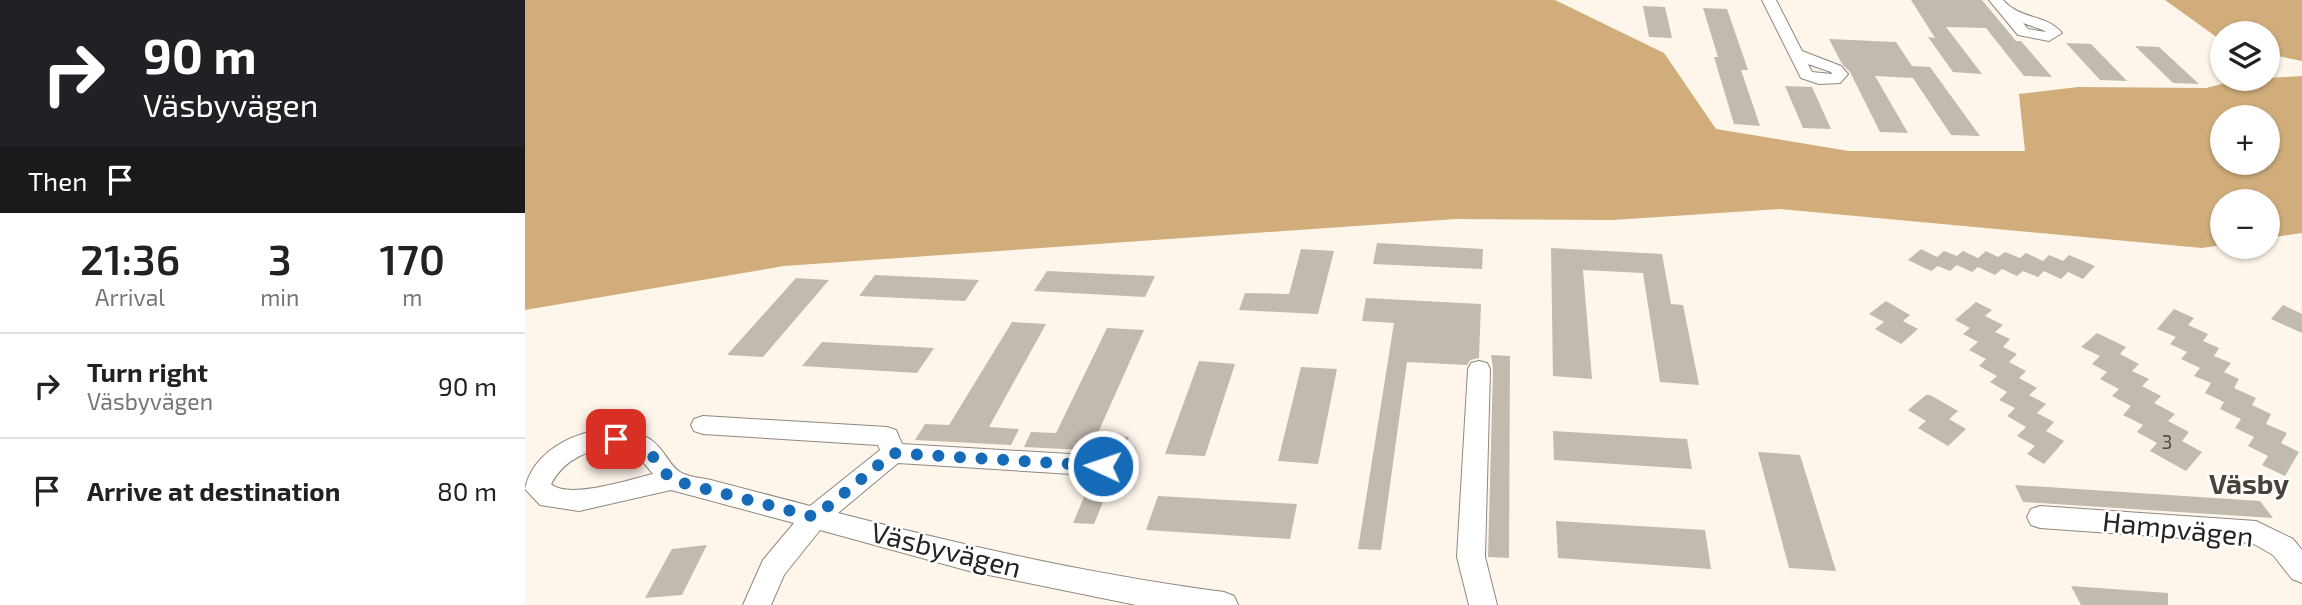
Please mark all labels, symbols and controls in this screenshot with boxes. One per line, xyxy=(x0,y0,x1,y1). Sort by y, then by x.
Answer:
map controls xyxy=(2210,21,2280,259)
button: layers xyxy=(2210,21,2280,91)
text: 90 m xyxy=(143,25,257,84)
icon: right xyxy=(28,28,119,119)
text: Väsbyvägen xyxy=(143,85,318,123)
button: + xyxy=(2210,105,2280,175)
icon: arrive xyxy=(101,161,139,199)
text: Then xyxy=(28,165,87,196)
button: − xyxy=(2210,189,2280,259)
text: 21:36 xyxy=(80,233,180,283)
text: 3 xyxy=(268,233,292,283)
text: 170 xyxy=(380,233,445,283)
text: Arrival xyxy=(95,283,165,311)
text: min xyxy=(260,283,299,311)
text: m xyxy=(402,283,422,311)
text: Turn right xyxy=(87,356,208,387)
icon: right xyxy=(28,367,66,405)
text: 90 m xyxy=(438,370,497,401)
text: Väsbyvägen xyxy=(87,387,213,415)
pin xyxy=(586,409,646,469)
icon: arrive xyxy=(597,420,635,458)
position arrow xyxy=(1066,429,1140,503)
house number: 3 xyxy=(2162,430,2172,453)
district label: Väsby xyxy=(2209,466,2289,500)
icon: arrive xyxy=(28,472,66,510)
text: Arrive at destination xyxy=(87,475,340,506)
text: 80 m xyxy=(437,475,497,506)
street label: Hampvägen xyxy=(2101,503,2255,553)
street label: Väsbyvägen xyxy=(868,514,1025,584)

